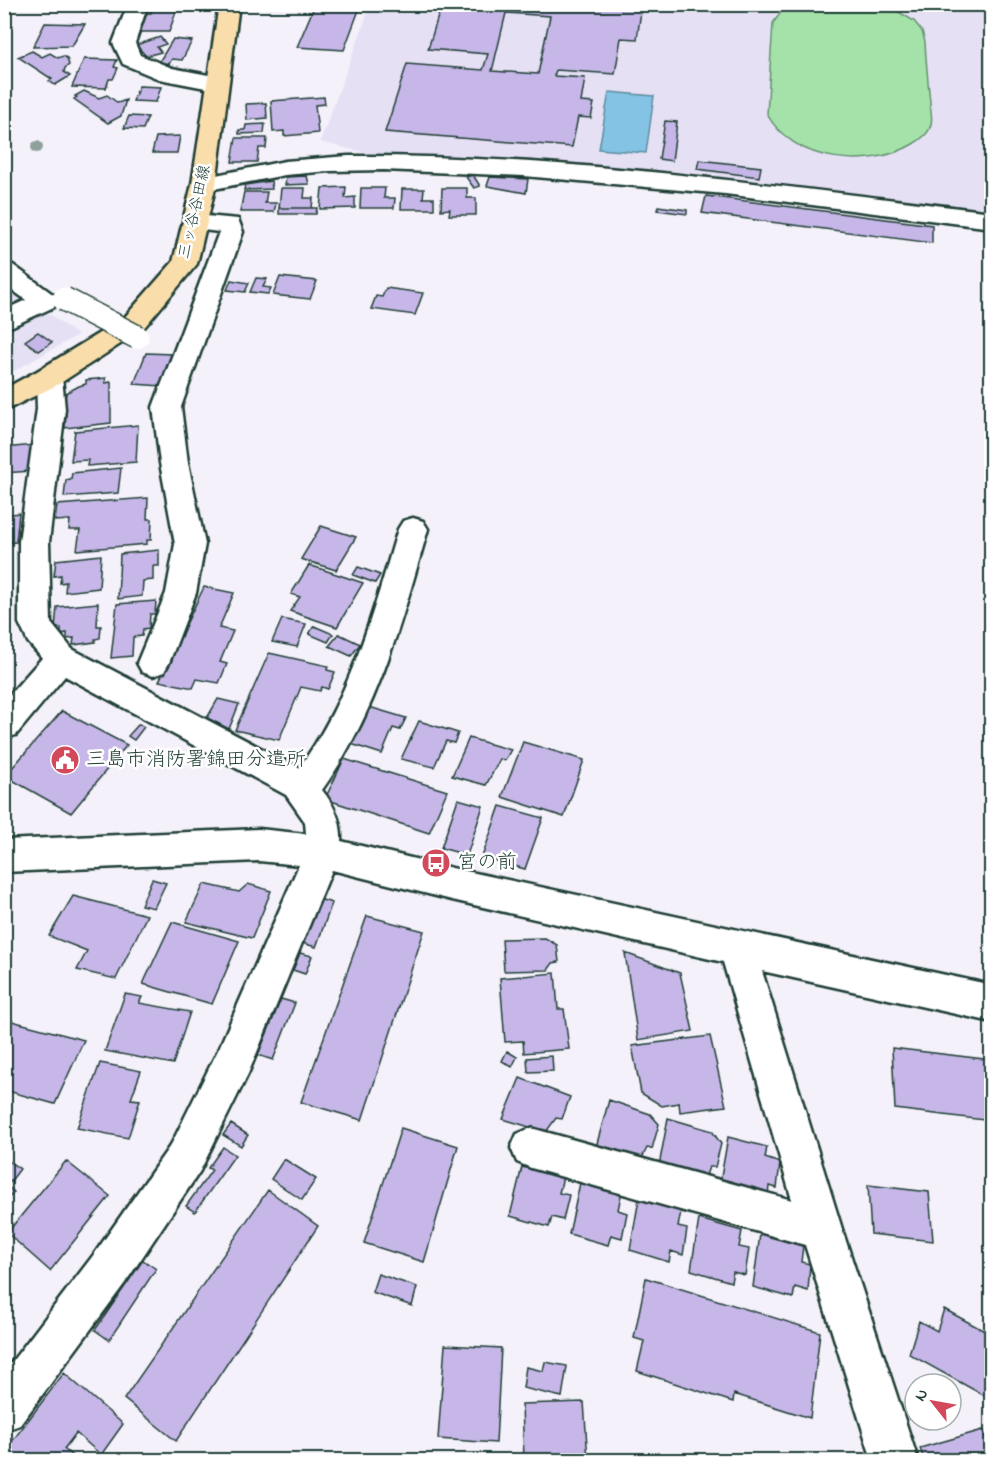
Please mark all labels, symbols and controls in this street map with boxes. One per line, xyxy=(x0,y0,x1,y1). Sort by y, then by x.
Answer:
street label: 三ッ谷谷田線 xyxy=(173,163,217,261)
public building icon: 三島市消防署錦田分遣所 xyxy=(49,744,81,776)
place label: 三島市消防署錦田分遣所 xyxy=(86,746,306,775)
bus stop icon: 宮の前 xyxy=(420,847,452,879)
place label: 宮の前 xyxy=(457,849,517,878)
north arrow xyxy=(903,1372,963,1432)
text: N xyxy=(909,1384,935,1406)

